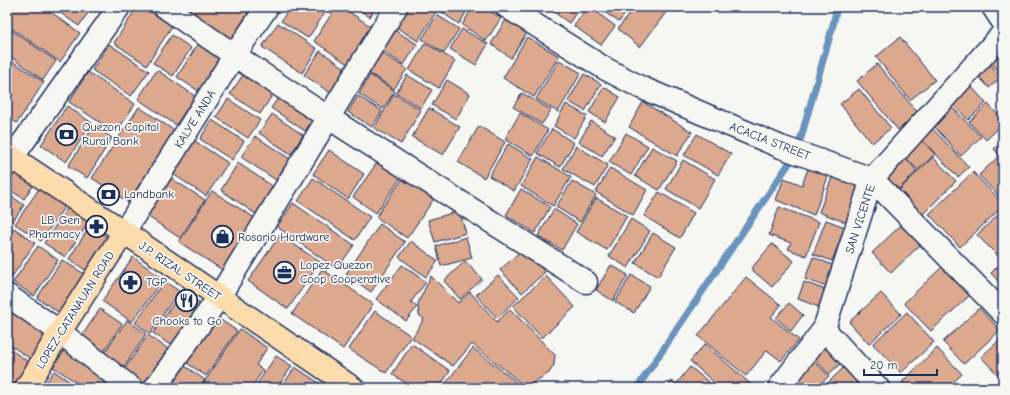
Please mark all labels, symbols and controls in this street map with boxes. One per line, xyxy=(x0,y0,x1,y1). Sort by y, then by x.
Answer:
street label: KALYE ANDA xyxy=(171,87,219,151)
street label: ACACIA STREET xyxy=(728,119,813,163)
place label: Quezon Capital Rural Bank xyxy=(82,120,159,148)
bank icon: Quezon Capital Rural Bank xyxy=(54,121,80,147)
bank icon: Landbank xyxy=(95,181,121,207)
street label: SAN VICENTE xyxy=(842,182,878,256)
place label: Landbank xyxy=(124,187,174,201)
place label: LB Gen Pharmacy xyxy=(29,213,81,241)
pharmacy icon: LB Gen Pharmacy xyxy=(83,214,109,240)
shop icon: Rosario Hardware xyxy=(209,224,235,250)
place label: Rosario Hardware xyxy=(238,230,330,244)
street label: J.P. RIZAL STREET xyxy=(136,238,224,304)
street label: LOPEZ-CATANAUAN ROAD xyxy=(33,249,117,371)
place label: Lopez Quezon Coop Cooperative xyxy=(300,258,391,286)
office icon: Lopez Quezon Coop Cooperative xyxy=(271,259,297,285)
pharmacy icon: TGP xyxy=(117,269,143,295)
place label: TGP xyxy=(146,275,167,289)
restaurant icon: Chooks to Go xyxy=(174,287,200,313)
place label: Chooks to Go xyxy=(152,314,222,328)
scale bar xyxy=(864,351,937,377)
text: 20 m xyxy=(870,358,898,372)

